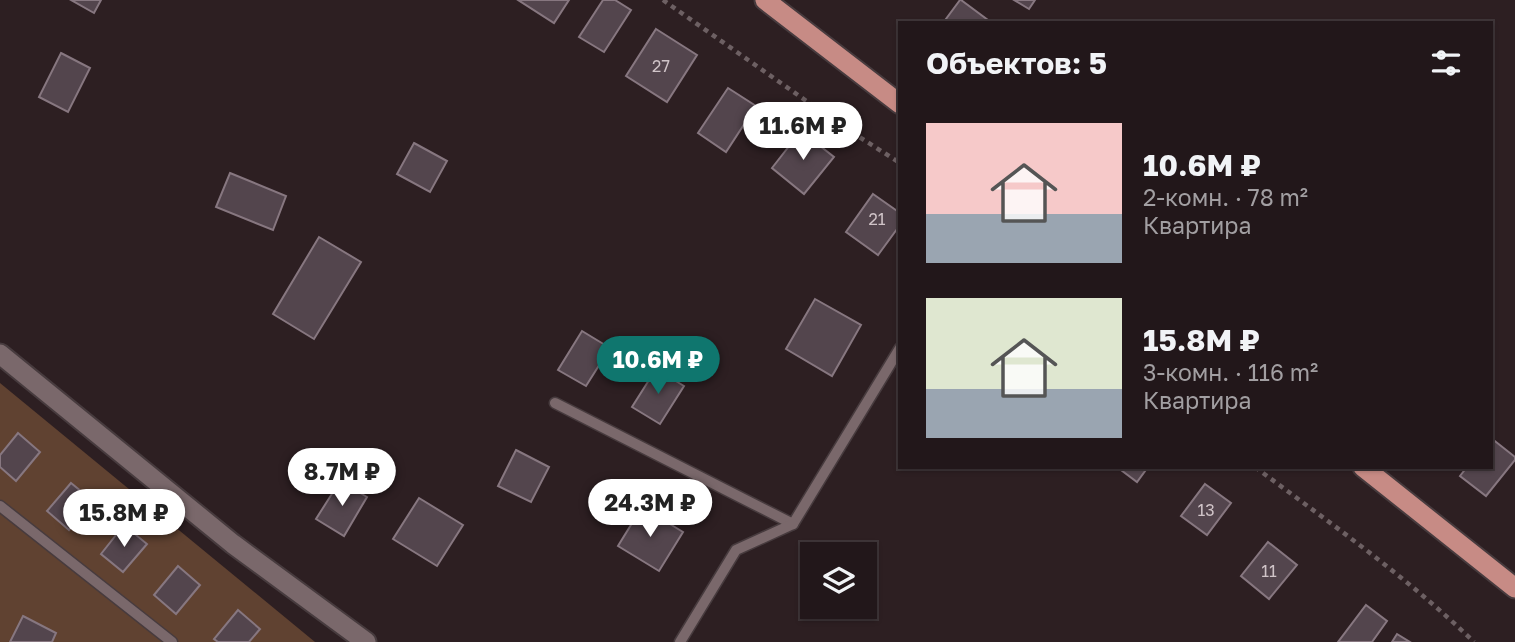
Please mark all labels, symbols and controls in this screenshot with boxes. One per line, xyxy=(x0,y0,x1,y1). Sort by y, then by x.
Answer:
icon: filters xyxy=(1427,44,1465,82)
text: Объектов: 5 xyxy=(926,45,1107,81)
house number: 27 xyxy=(652,56,670,76)
pin: 11.6M ₽ xyxy=(738,102,868,162)
text: 11.6M ₽ xyxy=(759,111,847,139)
text: 10.6M ₽ xyxy=(1143,147,1261,183)
icon: home xyxy=(982,151,1066,235)
text: 2-комн. · 78 m² xyxy=(1143,183,1308,211)
house number: 21 xyxy=(868,209,886,229)
text: Квартира xyxy=(1143,211,1251,239)
text: 15.8M ₽ xyxy=(1143,322,1260,358)
icon: home xyxy=(982,326,1066,410)
pin: 10.6M ₽ xyxy=(593,336,723,396)
text: 10.6M ₽ xyxy=(613,345,703,373)
text: 3-комн. · 116 m² xyxy=(1143,358,1318,386)
text: Квартира xyxy=(1143,386,1251,414)
pin: 8.7M ₽ xyxy=(285,448,399,508)
text: 8.7M ₽ xyxy=(304,457,380,485)
pin: 24.3M ₽ xyxy=(585,480,715,539)
text: 24.3M ₽ xyxy=(604,488,696,516)
pin: 15.8M ₽ xyxy=(59,490,189,549)
text: 15.8M ₽ xyxy=(79,498,169,526)
house number: 13 xyxy=(1197,500,1215,520)
map controls xyxy=(800,542,877,619)
button: layers xyxy=(800,542,877,619)
house number: 11 xyxy=(1261,561,1277,581)

